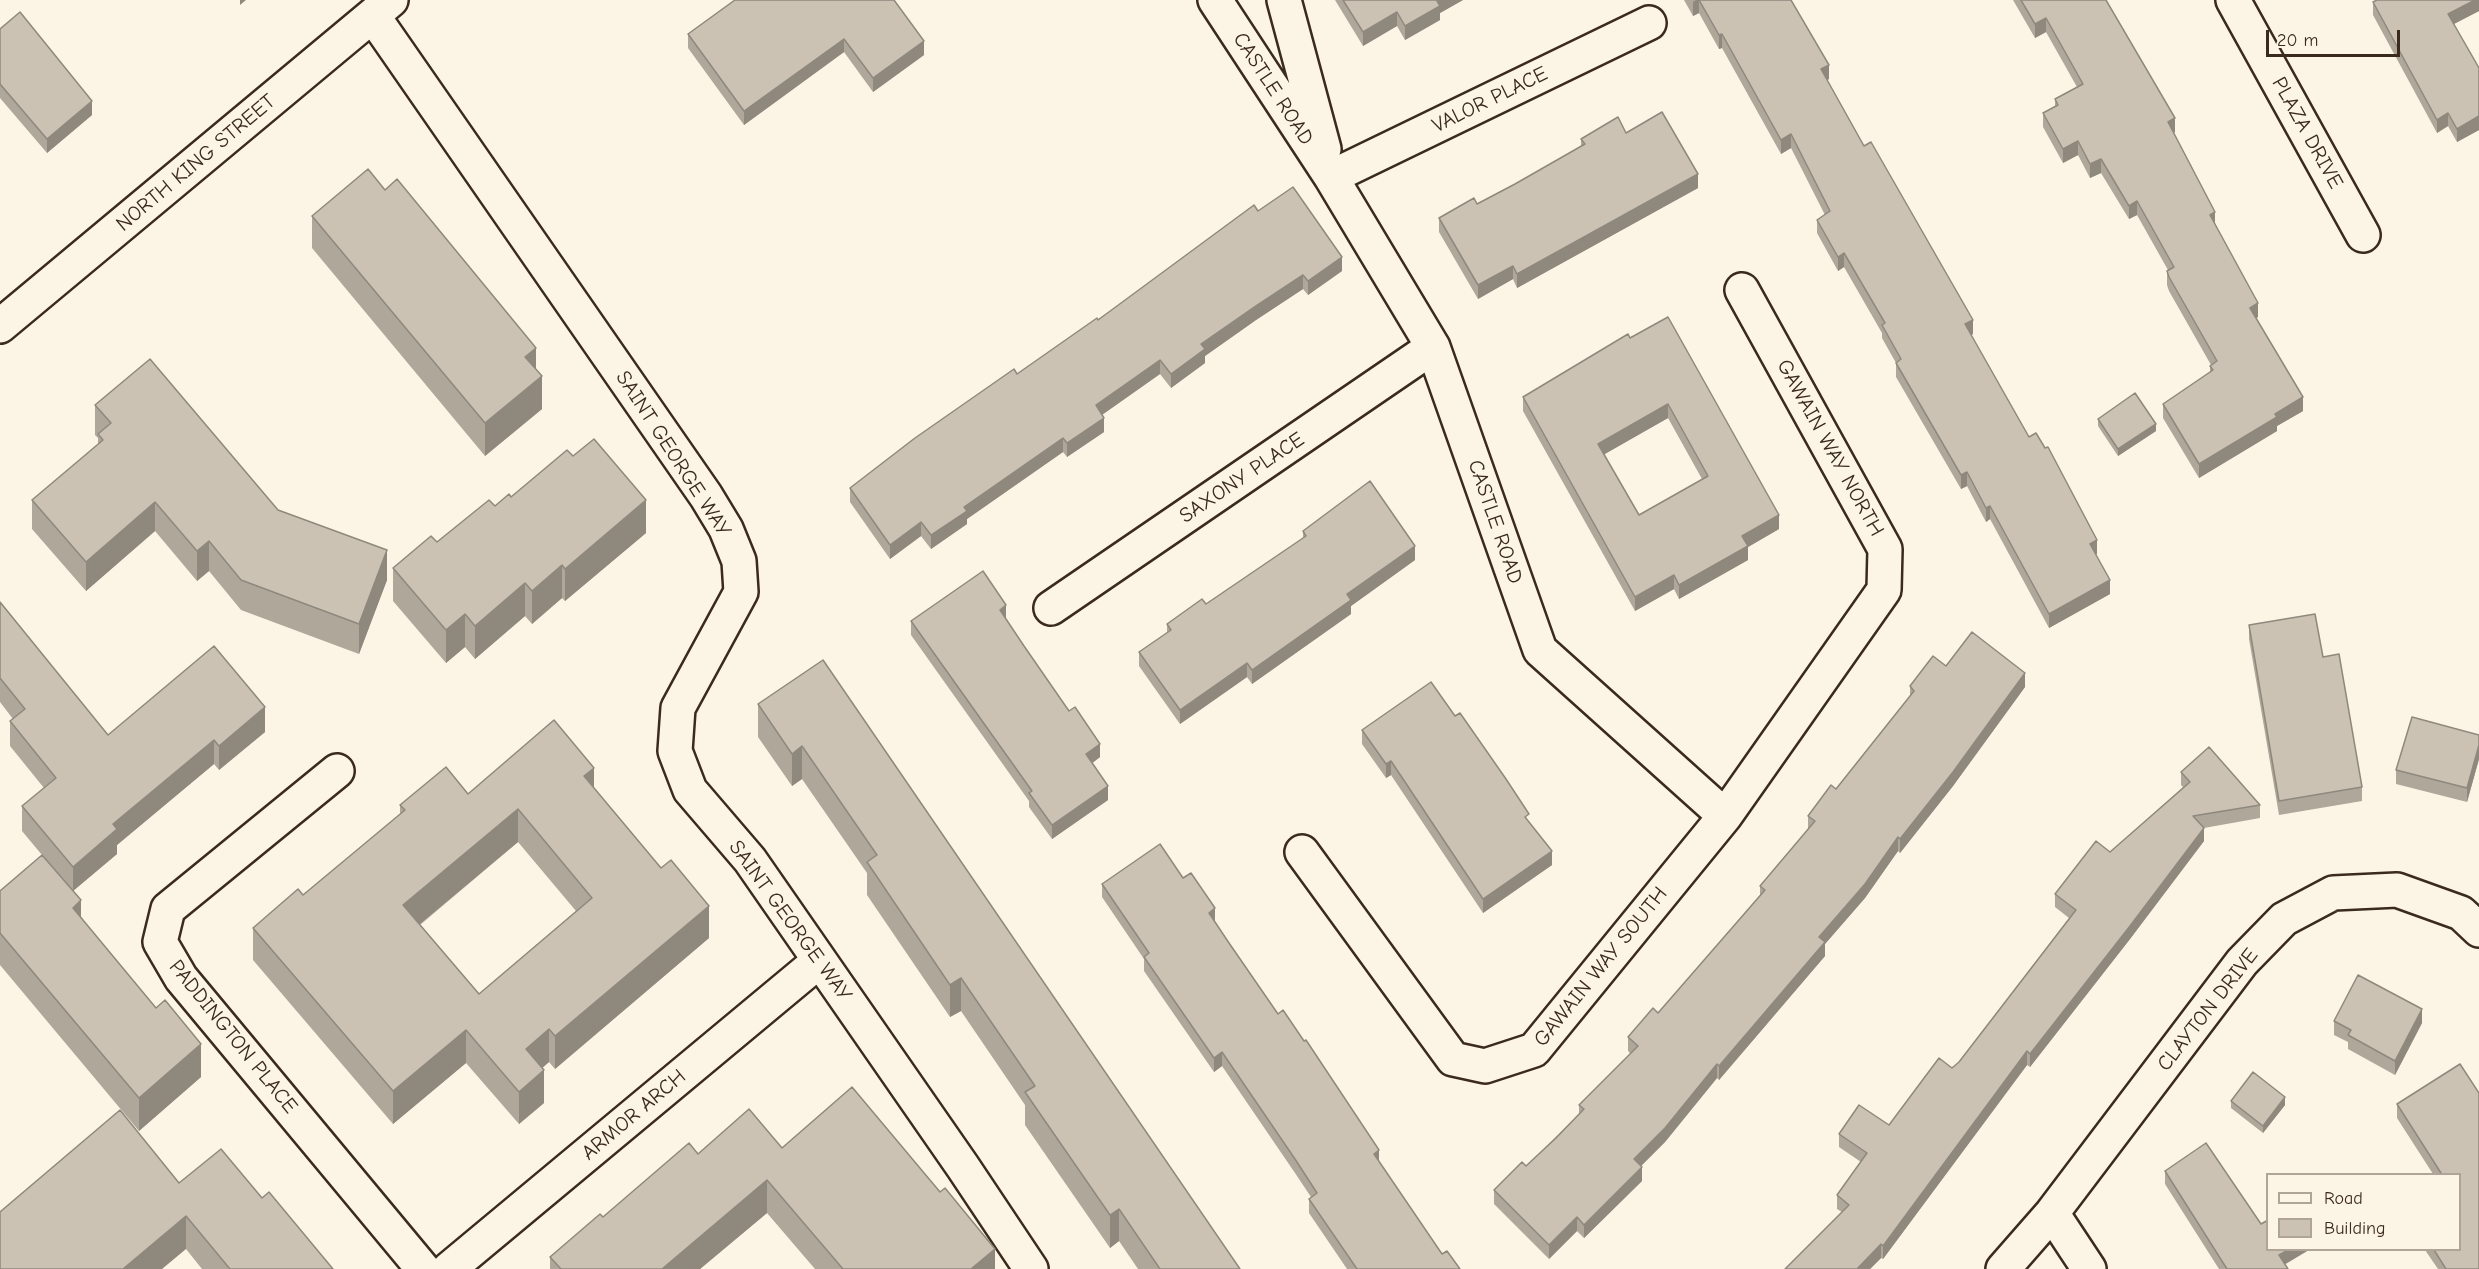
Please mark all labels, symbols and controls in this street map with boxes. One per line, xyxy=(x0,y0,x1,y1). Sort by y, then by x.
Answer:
scale bar xyxy=(2269,18,2402,56)
street label: CASTLE ROAD xyxy=(1227,28,1319,150)
text: 20 m xyxy=(2277,30,2318,51)
street label: VALOR PLACE xyxy=(1428,61,1552,139)
street label: PLAZA DRIVE xyxy=(2266,73,2348,193)
street label: NORTH KING STREET xyxy=(111,89,281,237)
street label: GAWAIN WAY NORTH xyxy=(1771,355,1889,541)
street label: SAINT GEORGE WAY xyxy=(610,366,736,542)
street label: SAXONY PLACE xyxy=(1175,427,1309,529)
street label: CASTLE ROAD xyxy=(1462,457,1528,587)
street label: SAINT GEORGE WAY xyxy=(723,836,857,1006)
street label: GAWAIN WAY SOUTH xyxy=(1529,882,1673,1052)
street label: CLAYTON DRIVE xyxy=(2152,944,2264,1076)
street label: PADDINGTON PLACE xyxy=(163,955,303,1119)
street label: ARMOR ARCH xyxy=(577,1064,691,1166)
legend xyxy=(2266,1173,2461,1251)
text: Road xyxy=(2324,1188,2363,1209)
text: Building xyxy=(2324,1218,2386,1239)

